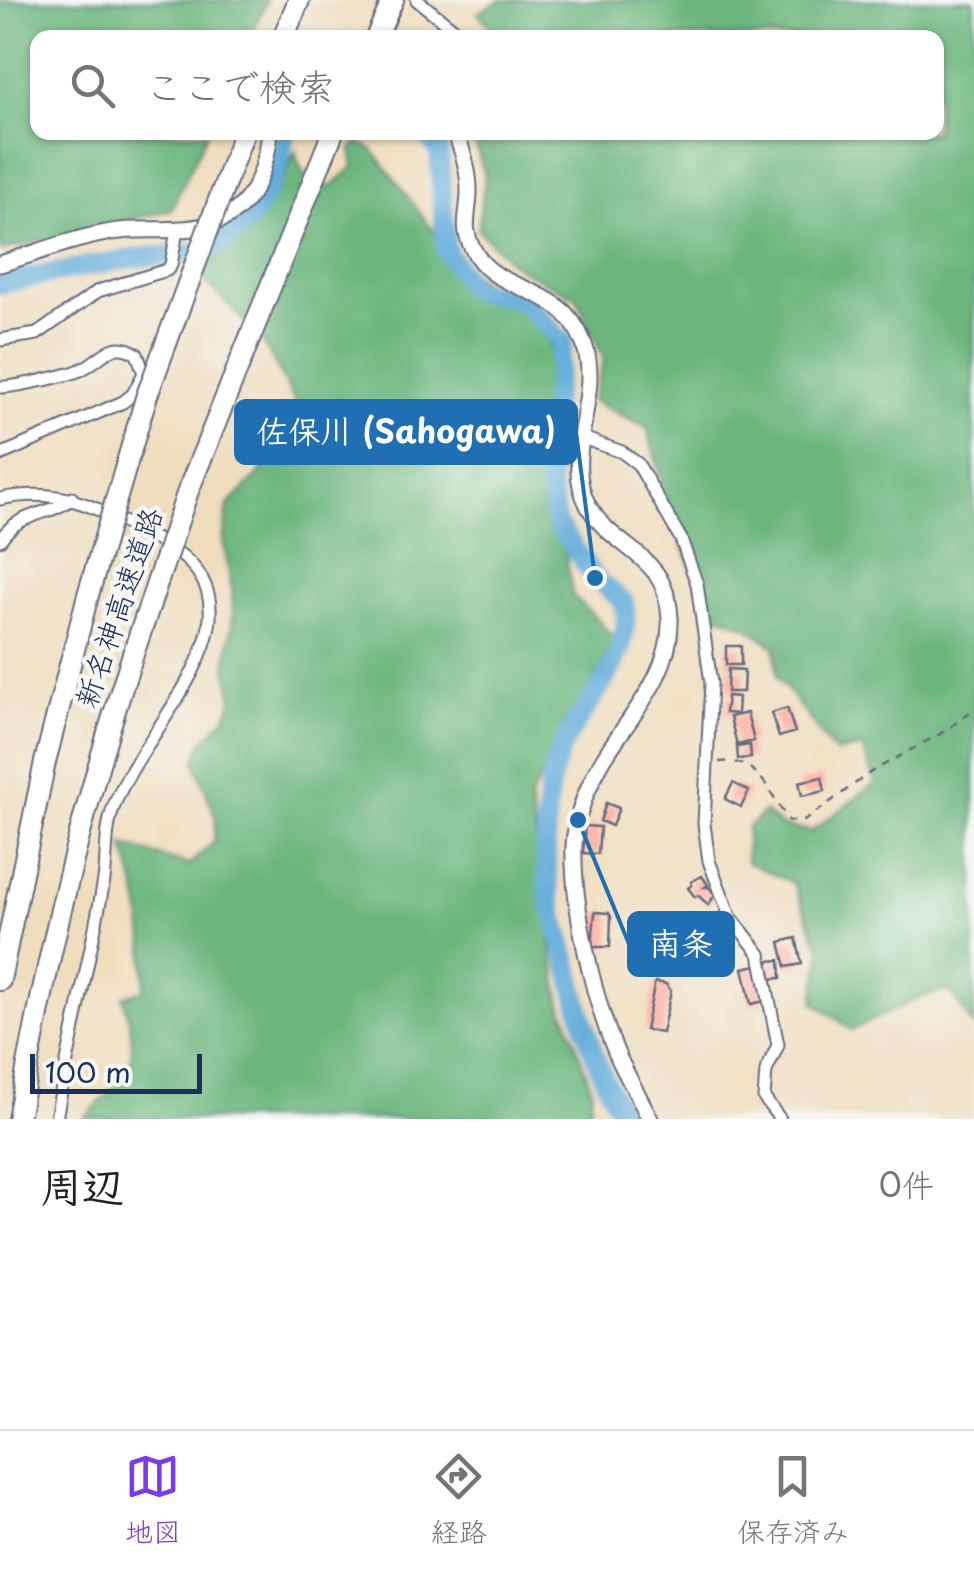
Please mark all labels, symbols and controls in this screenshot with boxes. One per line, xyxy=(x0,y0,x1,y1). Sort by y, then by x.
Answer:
search box xyxy=(30,30,944,140)
text: ここで検索 xyxy=(145,57,335,114)
icon: search xyxy=(65,58,120,113)
callout: 佐保川 (Sahogawa) xyxy=(236,401,576,463)
text: 佐保川 (Sahogawa) xyxy=(256,406,556,454)
street label: 新名神高速道路 xyxy=(62,500,172,714)
callout: 南条 xyxy=(629,913,733,975)
text: 南条 xyxy=(649,918,713,966)
scale bar xyxy=(30,1049,202,1094)
text: 100 m xyxy=(45,1050,131,1093)
text: 周辺 xyxy=(40,1153,124,1216)
text: 0件 xyxy=(879,1160,934,1208)
tab: 地図 xyxy=(125,1449,181,1552)
tab: 経路 xyxy=(431,1449,487,1552)
tab: 保存済み xyxy=(737,1449,849,1552)

